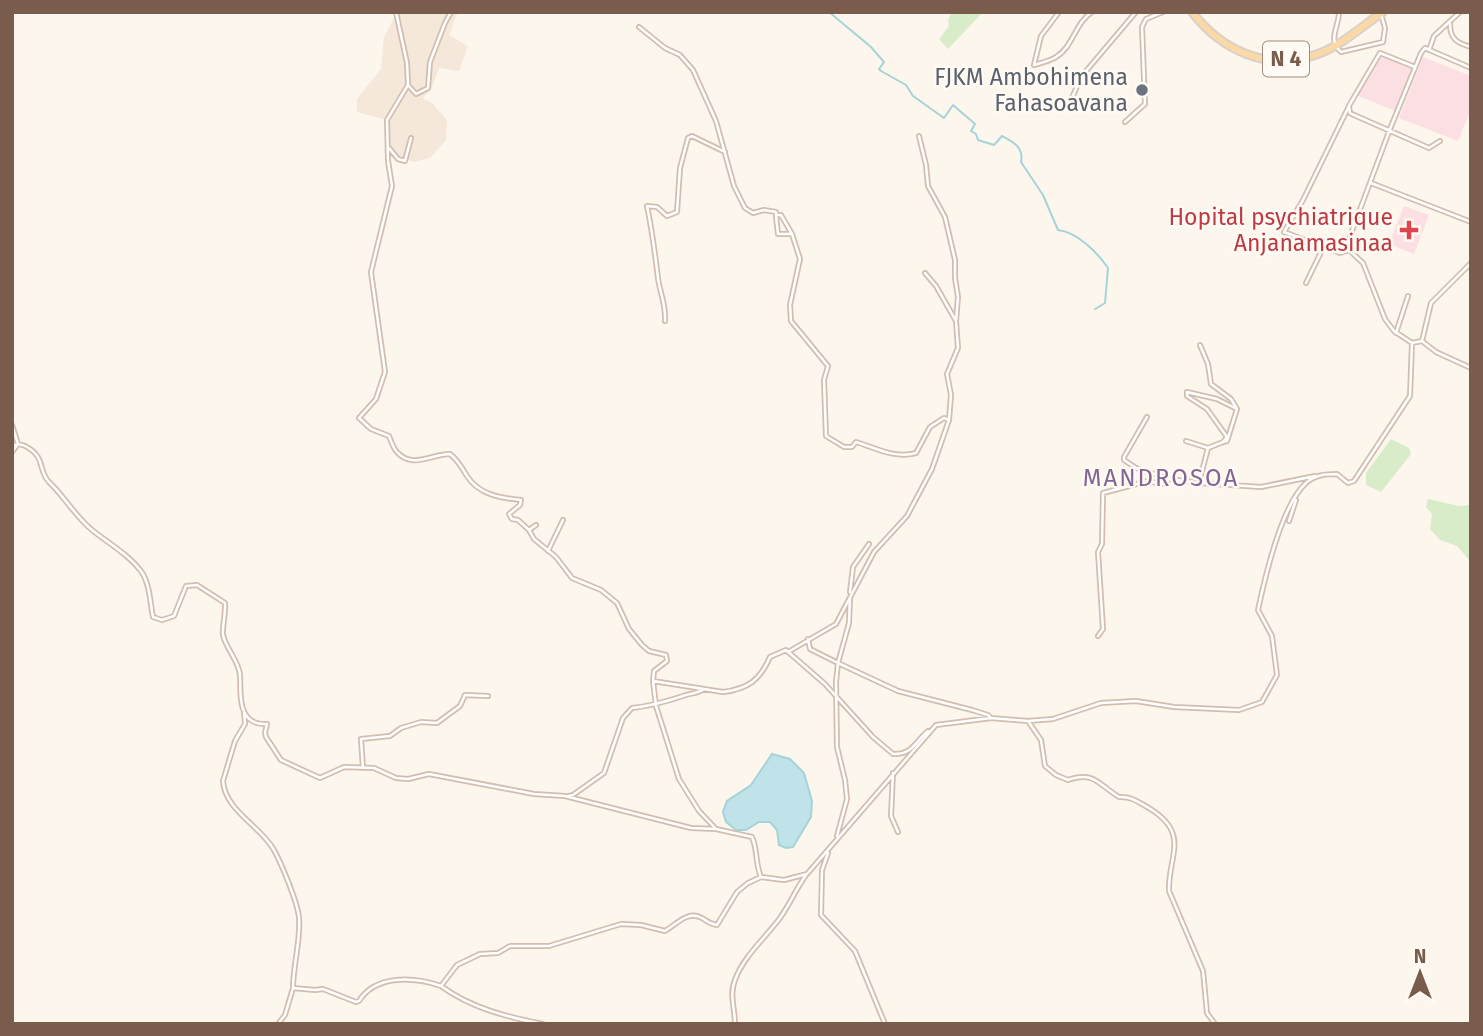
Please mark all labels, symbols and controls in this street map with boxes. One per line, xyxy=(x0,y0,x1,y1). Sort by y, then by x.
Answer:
road number: N 4 xyxy=(1263,42,1309,76)
place label: FJKM Ambohimena Fahasoavana xyxy=(934,63,1128,117)
marker: FJKM Ambohimena Fahasoavana xyxy=(1134,82,1150,98)
place label: Hopital psychiatrique Anjanamasinaa xyxy=(1168,203,1393,257)
marker: Hopital psychiatrique Anjanamasinaa xyxy=(1399,220,1419,240)
district label: MANDROSOA xyxy=(1083,464,1239,492)
north arrow xyxy=(1385,938,1455,1008)
text: N xyxy=(1414,945,1426,968)

